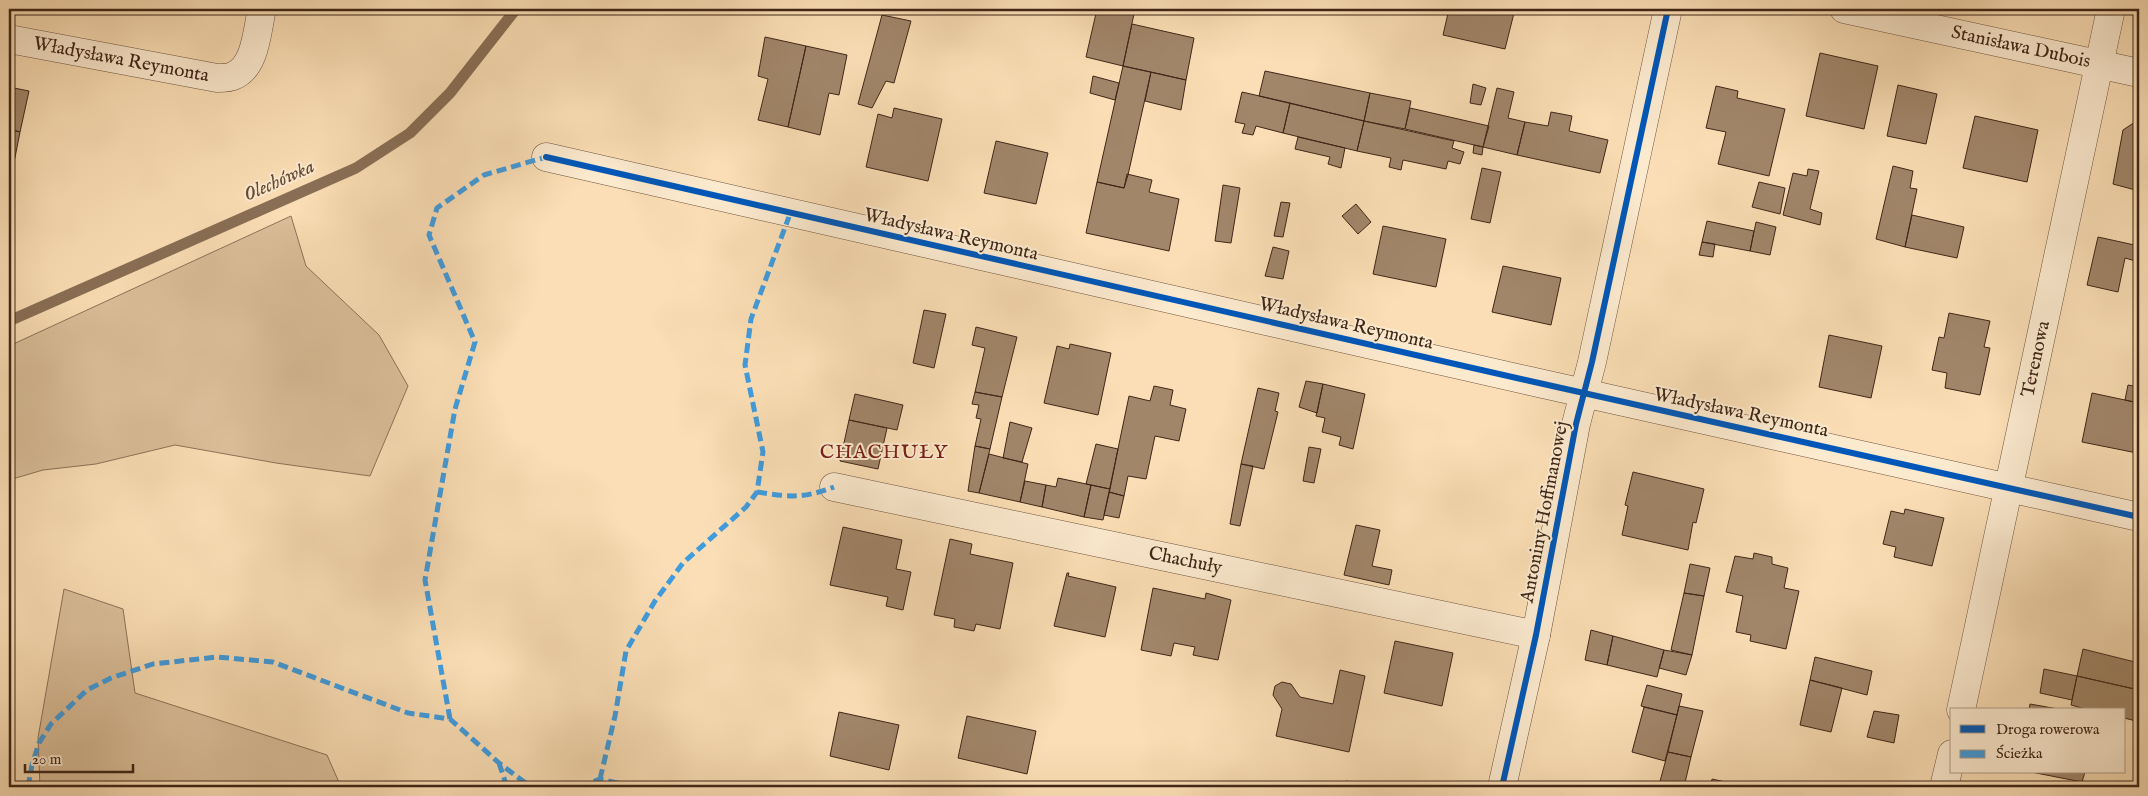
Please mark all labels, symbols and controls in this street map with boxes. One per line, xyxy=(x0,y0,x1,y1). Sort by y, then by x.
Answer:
street label: Stanisława Dubois xyxy=(1949,21,2093,74)
street label: Władysława Reymonta xyxy=(31,32,212,88)
water label: Olechówka xyxy=(240,154,319,208)
street label: Władysława Reymonta xyxy=(861,203,1041,267)
street label: Władysława Reymonta xyxy=(1256,292,1436,356)
street label: Terenowa xyxy=(2016,318,2056,399)
street label: Władysława Reymonta xyxy=(1651,383,1831,443)
street label: Antoniny Hoffmanowej xyxy=(1515,419,1574,606)
district label: CHACHUŁY xyxy=(820,440,949,465)
street label: Chachuły xyxy=(1146,542,1225,581)
legend xyxy=(1950,708,2126,774)
text: Droga rowerowa xyxy=(1996,720,2100,739)
scale bar xyxy=(25,741,132,773)
text: Ścieżka xyxy=(1996,744,2043,763)
text: 20 m xyxy=(32,750,62,769)

